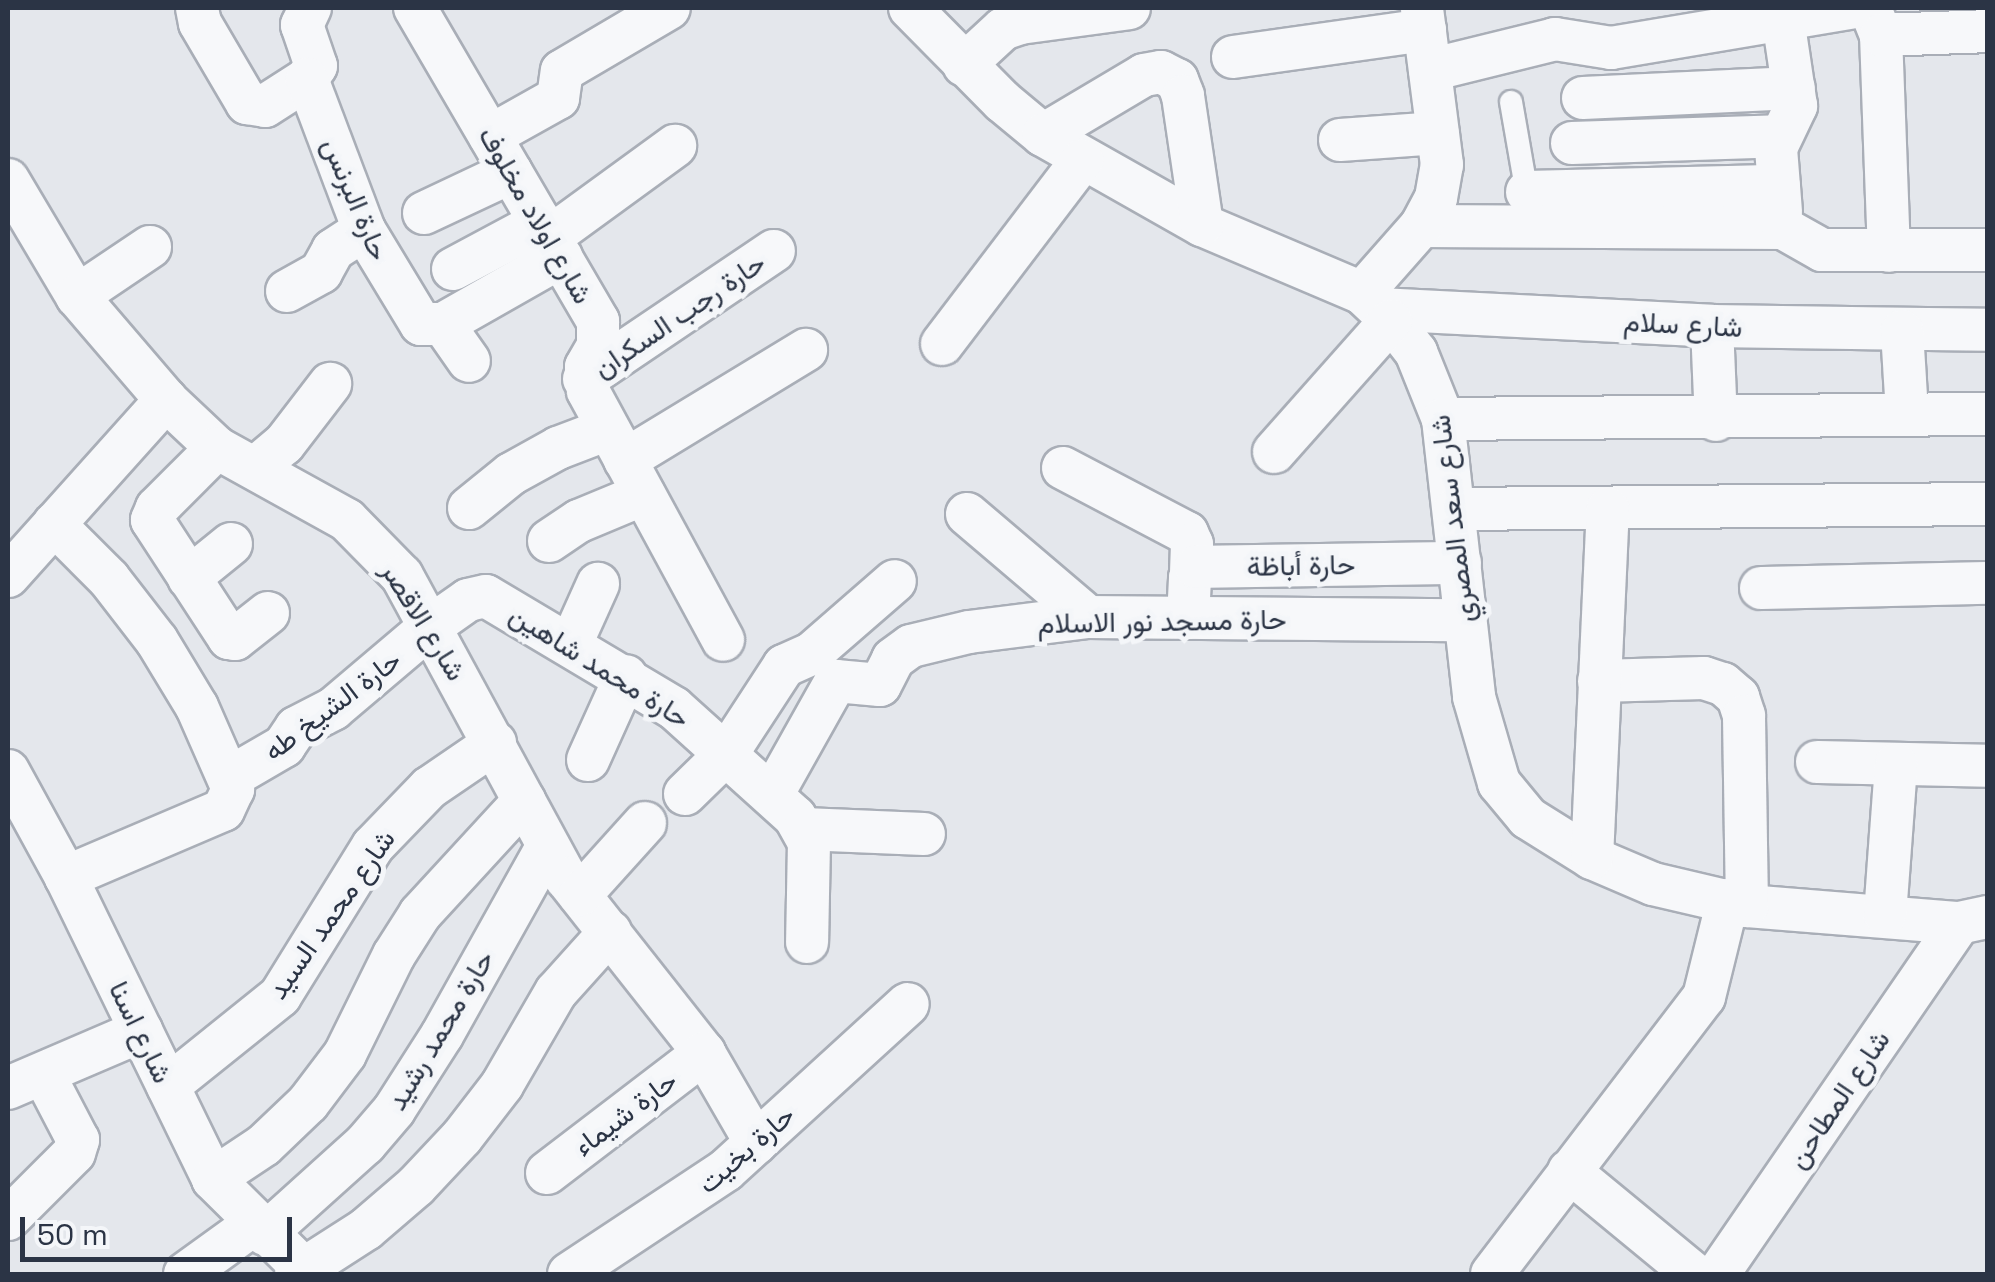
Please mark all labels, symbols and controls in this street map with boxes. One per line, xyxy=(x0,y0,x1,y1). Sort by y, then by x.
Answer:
street label: شارع اولاد مخلوف xyxy=(472,121,600,309)
street label: حارة البرنس xyxy=(315,133,397,265)
street label: حارة رجب السكران xyxy=(587,245,771,385)
street label: شارع سلام xyxy=(1623,304,1743,344)
street label: شارع سعد المصري xyxy=(1423,413,1481,625)
street label: حارة أباظة xyxy=(1246,547,1356,583)
street label: شارع الاقصر xyxy=(374,555,474,687)
street label: حارة محمد شاهين xyxy=(504,597,696,735)
street label: حارة مسجد نور الاسلام xyxy=(1037,602,1287,640)
street label: حارة الشيخ طه xyxy=(257,643,407,767)
street label: شارع محمد السيد xyxy=(260,823,402,1005)
street label: حارة محمد رشيد xyxy=(379,944,501,1116)
street label: شارع اسنا xyxy=(102,976,180,1088)
street label: شارع المطاحن xyxy=(1780,1024,1896,1174)
street label: حارة شيماء xyxy=(567,1063,683,1163)
street label: حارة بخيت xyxy=(691,1098,801,1200)
scale bar xyxy=(25,1197,298,1259)
text: 50 m xyxy=(37,1215,108,1254)

